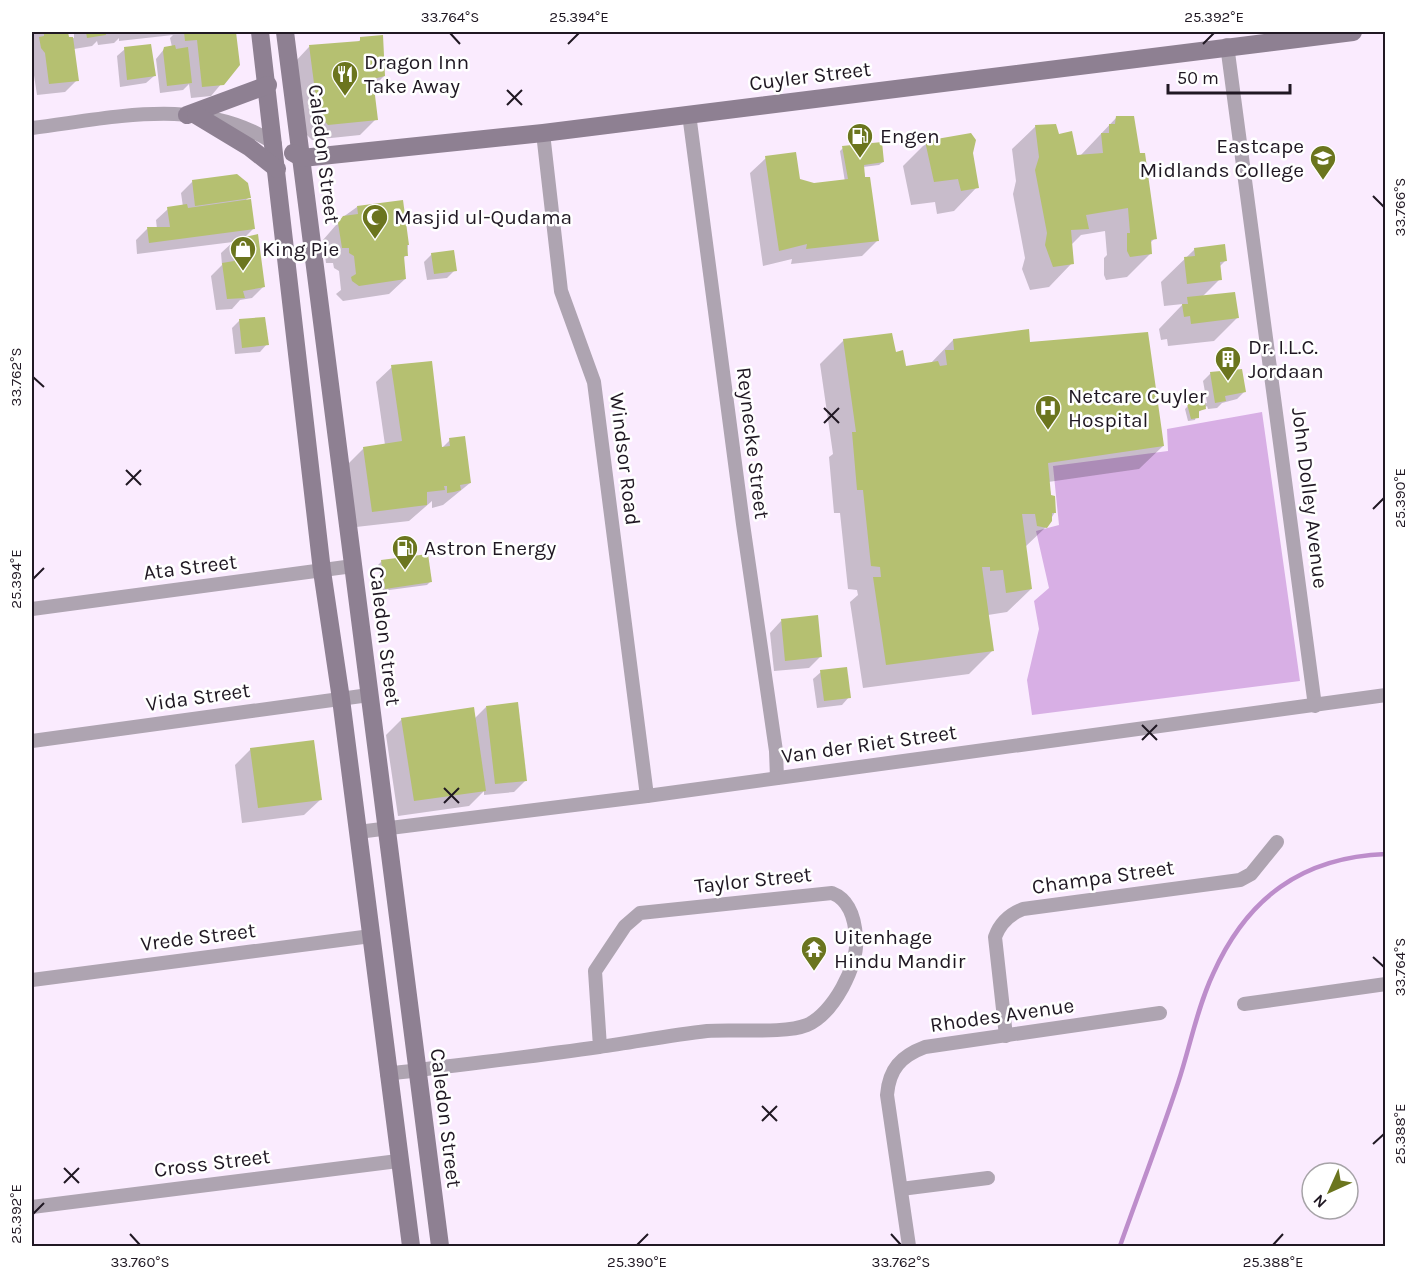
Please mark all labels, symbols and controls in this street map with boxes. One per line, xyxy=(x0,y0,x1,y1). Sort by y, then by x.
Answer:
text: 33.764°S xyxy=(421,8,479,26)
text: 25.394°E xyxy=(549,8,609,26)
text: 25.392°E xyxy=(1184,8,1244,26)
place label: Dragon Inn Take Away xyxy=(364,50,469,98)
street label: Cuyler Street xyxy=(748,57,872,95)
scale bar xyxy=(1168,57,1290,95)
restaurant icon: Dragon Inn Take Away xyxy=(330,59,360,97)
text: 50 m xyxy=(1177,67,1219,89)
street label: Caledon Street xyxy=(304,83,344,225)
fuel station icon: Engen xyxy=(845,121,875,159)
place label: Engen xyxy=(880,124,940,148)
place label: Eastcape Midlands College xyxy=(1139,134,1304,182)
school or university icon: Eastcape Midlands College xyxy=(1308,143,1338,181)
text: 33.766°S xyxy=(1391,178,1409,236)
mosque icon: Masjid ul-Qudama xyxy=(360,202,390,240)
place label: Masjid ul-Qudama xyxy=(394,205,572,229)
shop icon: King Pie xyxy=(228,234,258,272)
place label: King Pie xyxy=(262,237,339,261)
place label: Dr. I.L.C. Jordaan xyxy=(1248,335,1324,383)
building icon: Dr. I.L.C. Jordaan xyxy=(1213,344,1243,382)
text: 33.762°S xyxy=(7,348,25,406)
street label: Reynecke Street xyxy=(732,366,774,520)
place label: Netcare Cuyler Hospital xyxy=(1068,384,1207,432)
street label: Windsor Road xyxy=(605,391,645,527)
hospital icon: Netcare Cuyler Hospital xyxy=(1033,393,1063,431)
street label: John Dolley Avenue xyxy=(1287,406,1333,590)
text: 25.390°E xyxy=(1391,468,1409,528)
fuel station icon: Astron Energy xyxy=(390,533,420,571)
place label: Astron Energy xyxy=(424,536,556,560)
text: 25.394°E xyxy=(7,549,25,609)
street label: Ata Street xyxy=(142,549,238,585)
street label: Caledon Street xyxy=(365,565,405,707)
street label: Vida Street xyxy=(144,678,252,716)
street label: Van der Riet Street xyxy=(780,720,958,768)
street label: Champa Street xyxy=(1030,855,1176,899)
street label: Taylor Street xyxy=(693,862,813,898)
street label: Vrede Street xyxy=(139,918,257,956)
place label: Uitenhage Hindu Mandir xyxy=(834,925,966,973)
temple icon: Uitenhage Hindu Mandir xyxy=(799,934,829,972)
text: 33.764°S xyxy=(1391,938,1409,996)
street label: Rhodes Avenue xyxy=(928,993,1076,1037)
street label: Caledon Street xyxy=(426,1047,466,1189)
text: 25.388°E xyxy=(1391,1104,1409,1164)
street label: Cross Street xyxy=(153,1144,271,1182)
north arrow xyxy=(1300,1161,1360,1221)
text: 25.392°E xyxy=(7,1184,25,1244)
text: N xyxy=(1309,1190,1331,1212)
text: 33.760°S xyxy=(110,1253,170,1271)
text: 25.390°E xyxy=(607,1253,667,1271)
text: 33.762°S xyxy=(872,1253,930,1271)
text: 25.388°E xyxy=(1243,1253,1303,1271)

